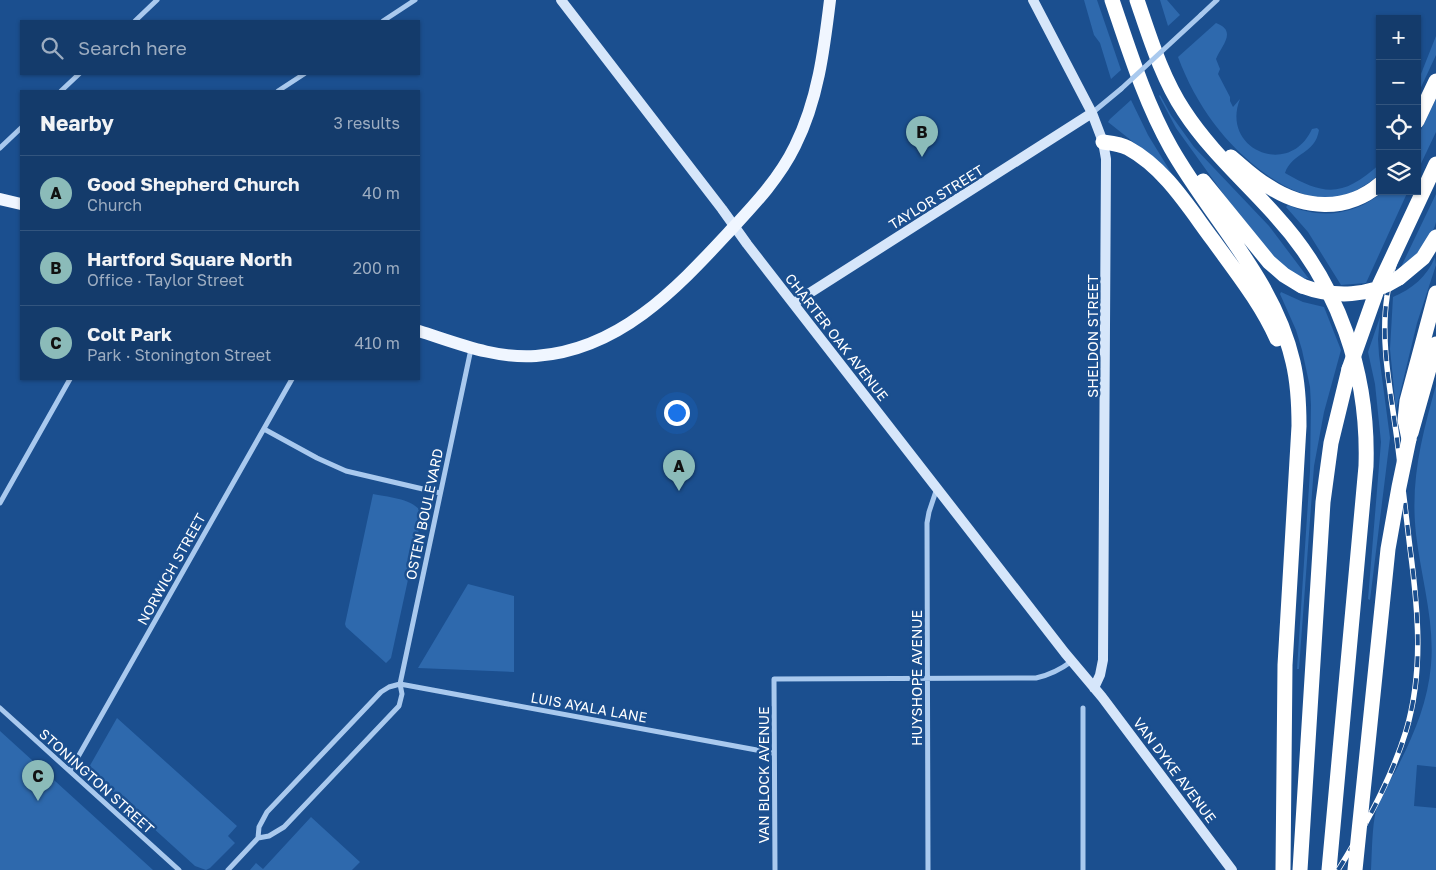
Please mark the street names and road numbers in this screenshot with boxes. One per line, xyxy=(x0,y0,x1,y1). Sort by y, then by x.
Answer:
street label: TAYLOR STREET xyxy=(886,161,987,233)
street label: CHARTER OAK AVENUE xyxy=(782,270,892,404)
street label: SHELDON STREET xyxy=(1084,274,1101,398)
street label: OSTEN BOULEVARD xyxy=(402,447,446,581)
street label: NORWICH STREET xyxy=(133,510,209,628)
street label: HUYSHOPE AVENUE xyxy=(908,610,925,746)
street label: LUIS AYALA LANE xyxy=(530,688,648,726)
street label: VAN BLOCK AVENUE xyxy=(755,707,772,843)
street label: VAN DYKE AVENUE xyxy=(1130,714,1220,826)
street label: STONINGTON STREET xyxy=(36,725,158,837)

